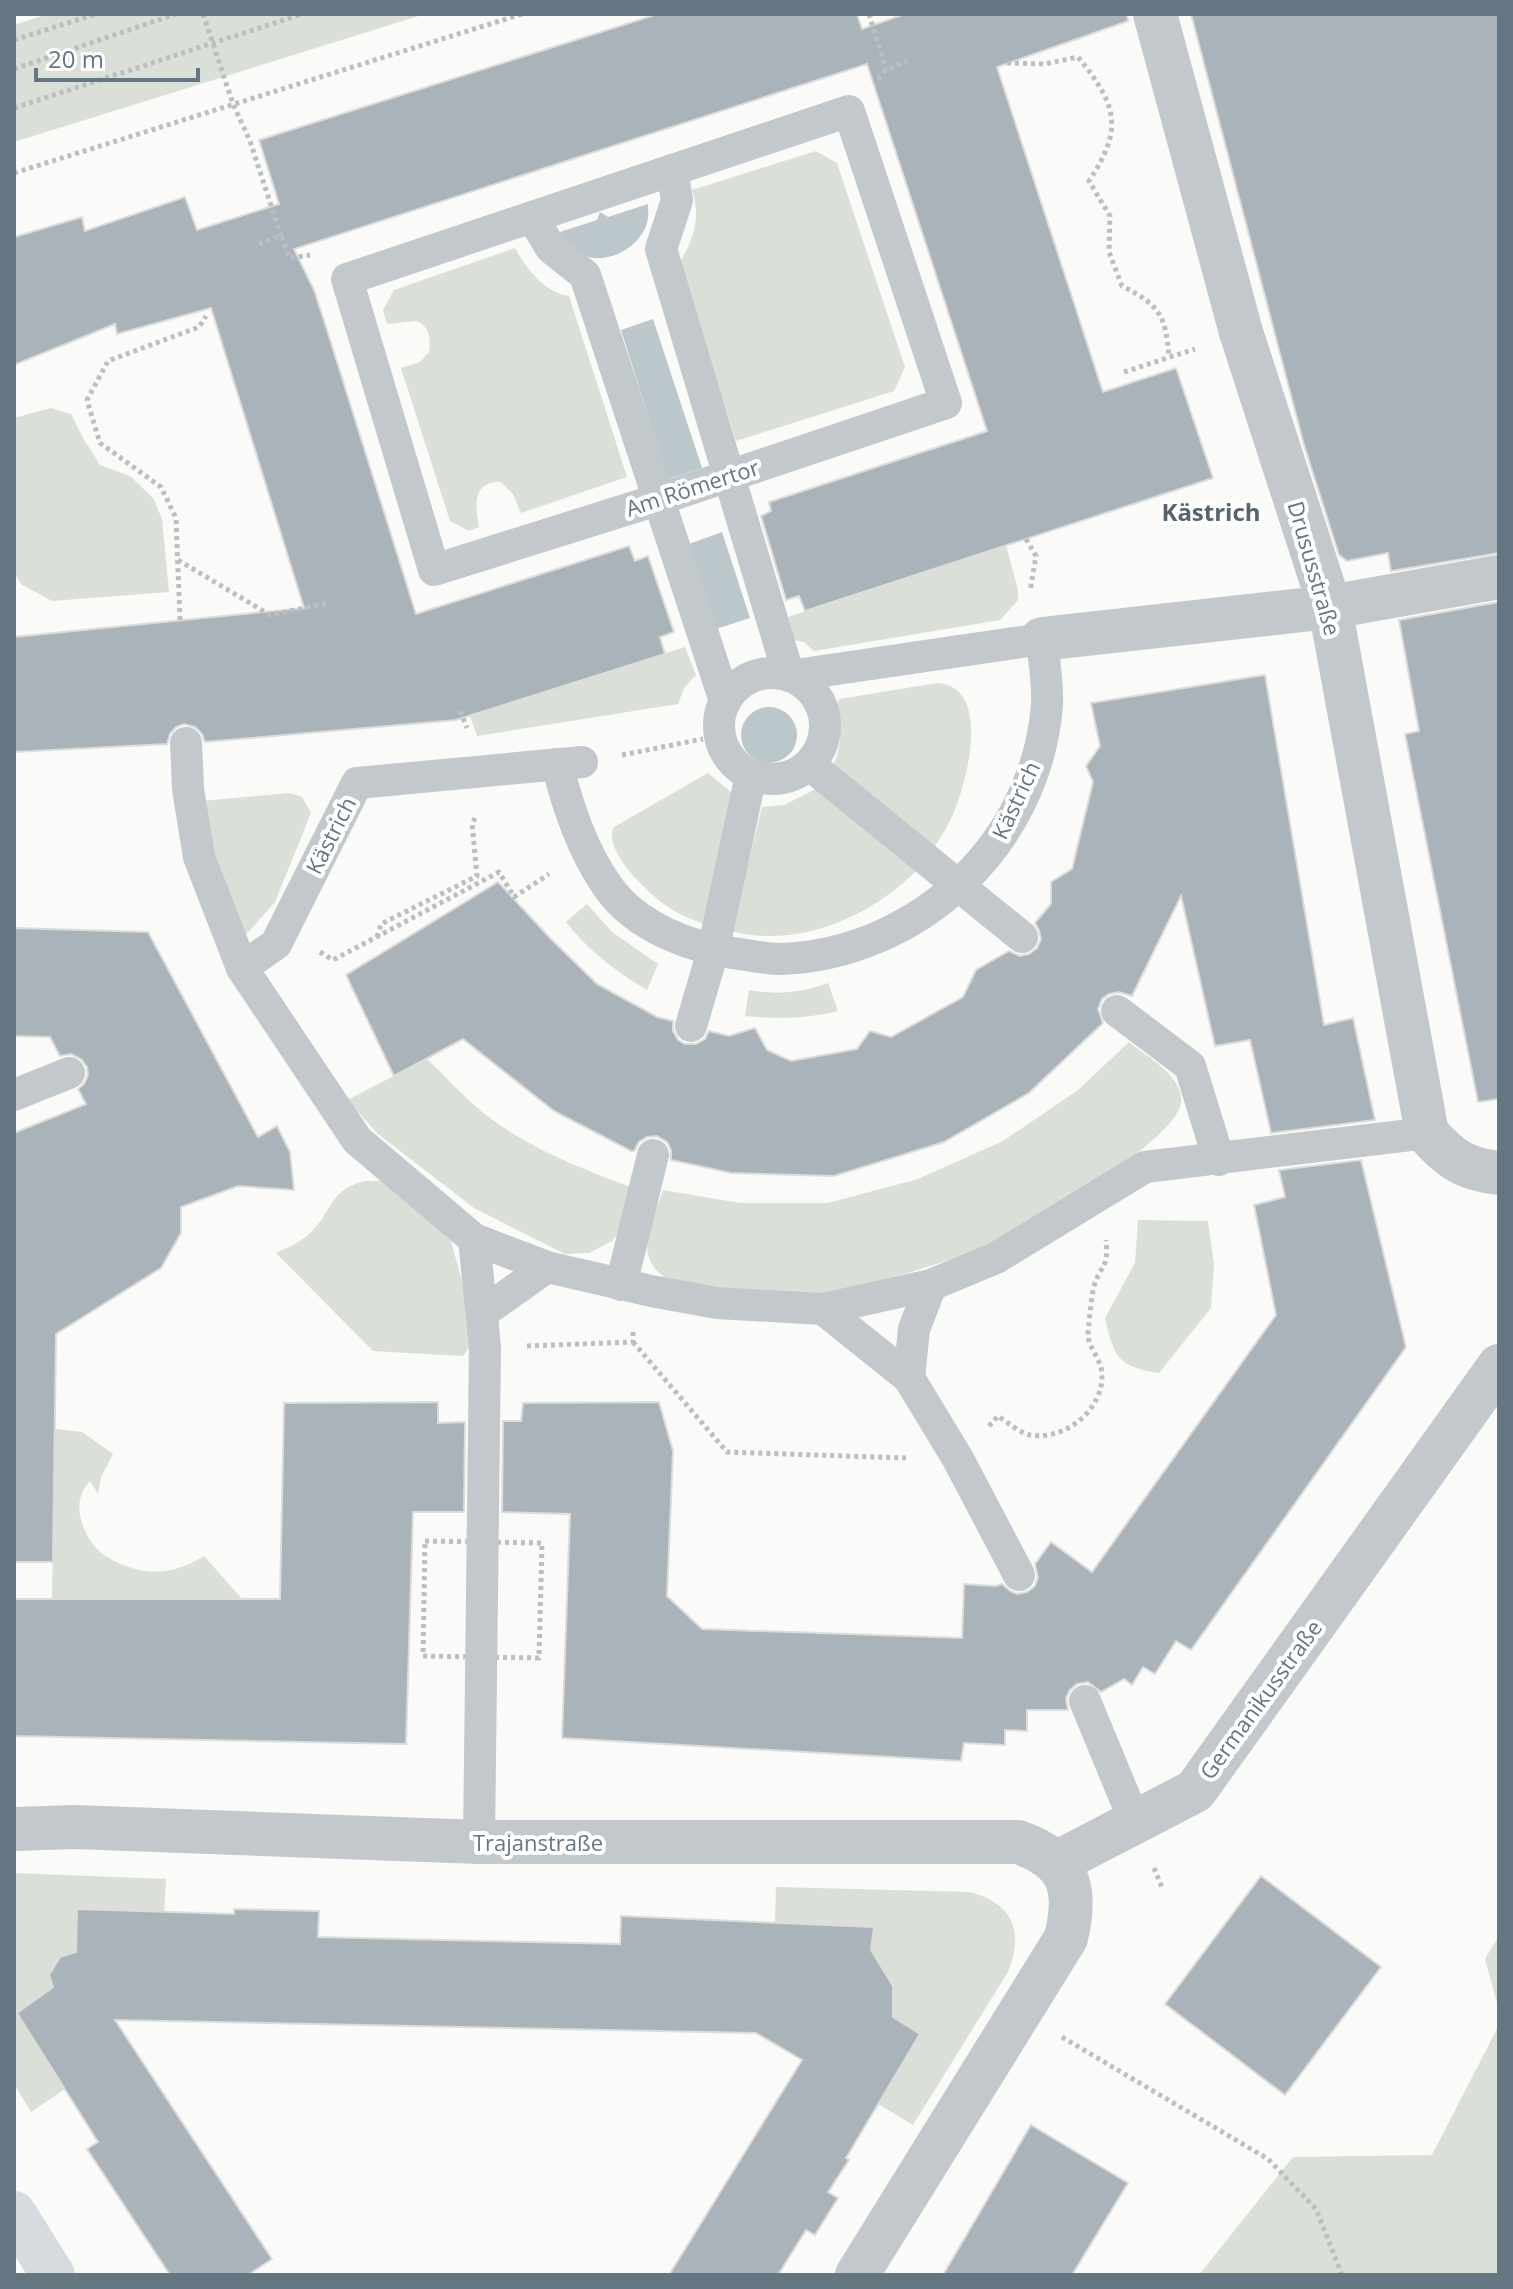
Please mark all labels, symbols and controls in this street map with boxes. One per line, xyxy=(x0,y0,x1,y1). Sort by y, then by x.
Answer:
scale bar xyxy=(36,32,198,82)
text: 20 m xyxy=(48,42,104,75)
street label: Am Römertor xyxy=(621,451,763,523)
district label: Kästrich xyxy=(1161,495,1261,528)
street label: Drususstraße xyxy=(1281,497,1349,639)
street label: Kästrich xyxy=(984,756,1046,844)
street label: Kästrich xyxy=(298,791,362,879)
street label: Germanikusstraße xyxy=(1192,1613,1328,1785)
street label: Trajanstraße xyxy=(473,1827,603,1857)

